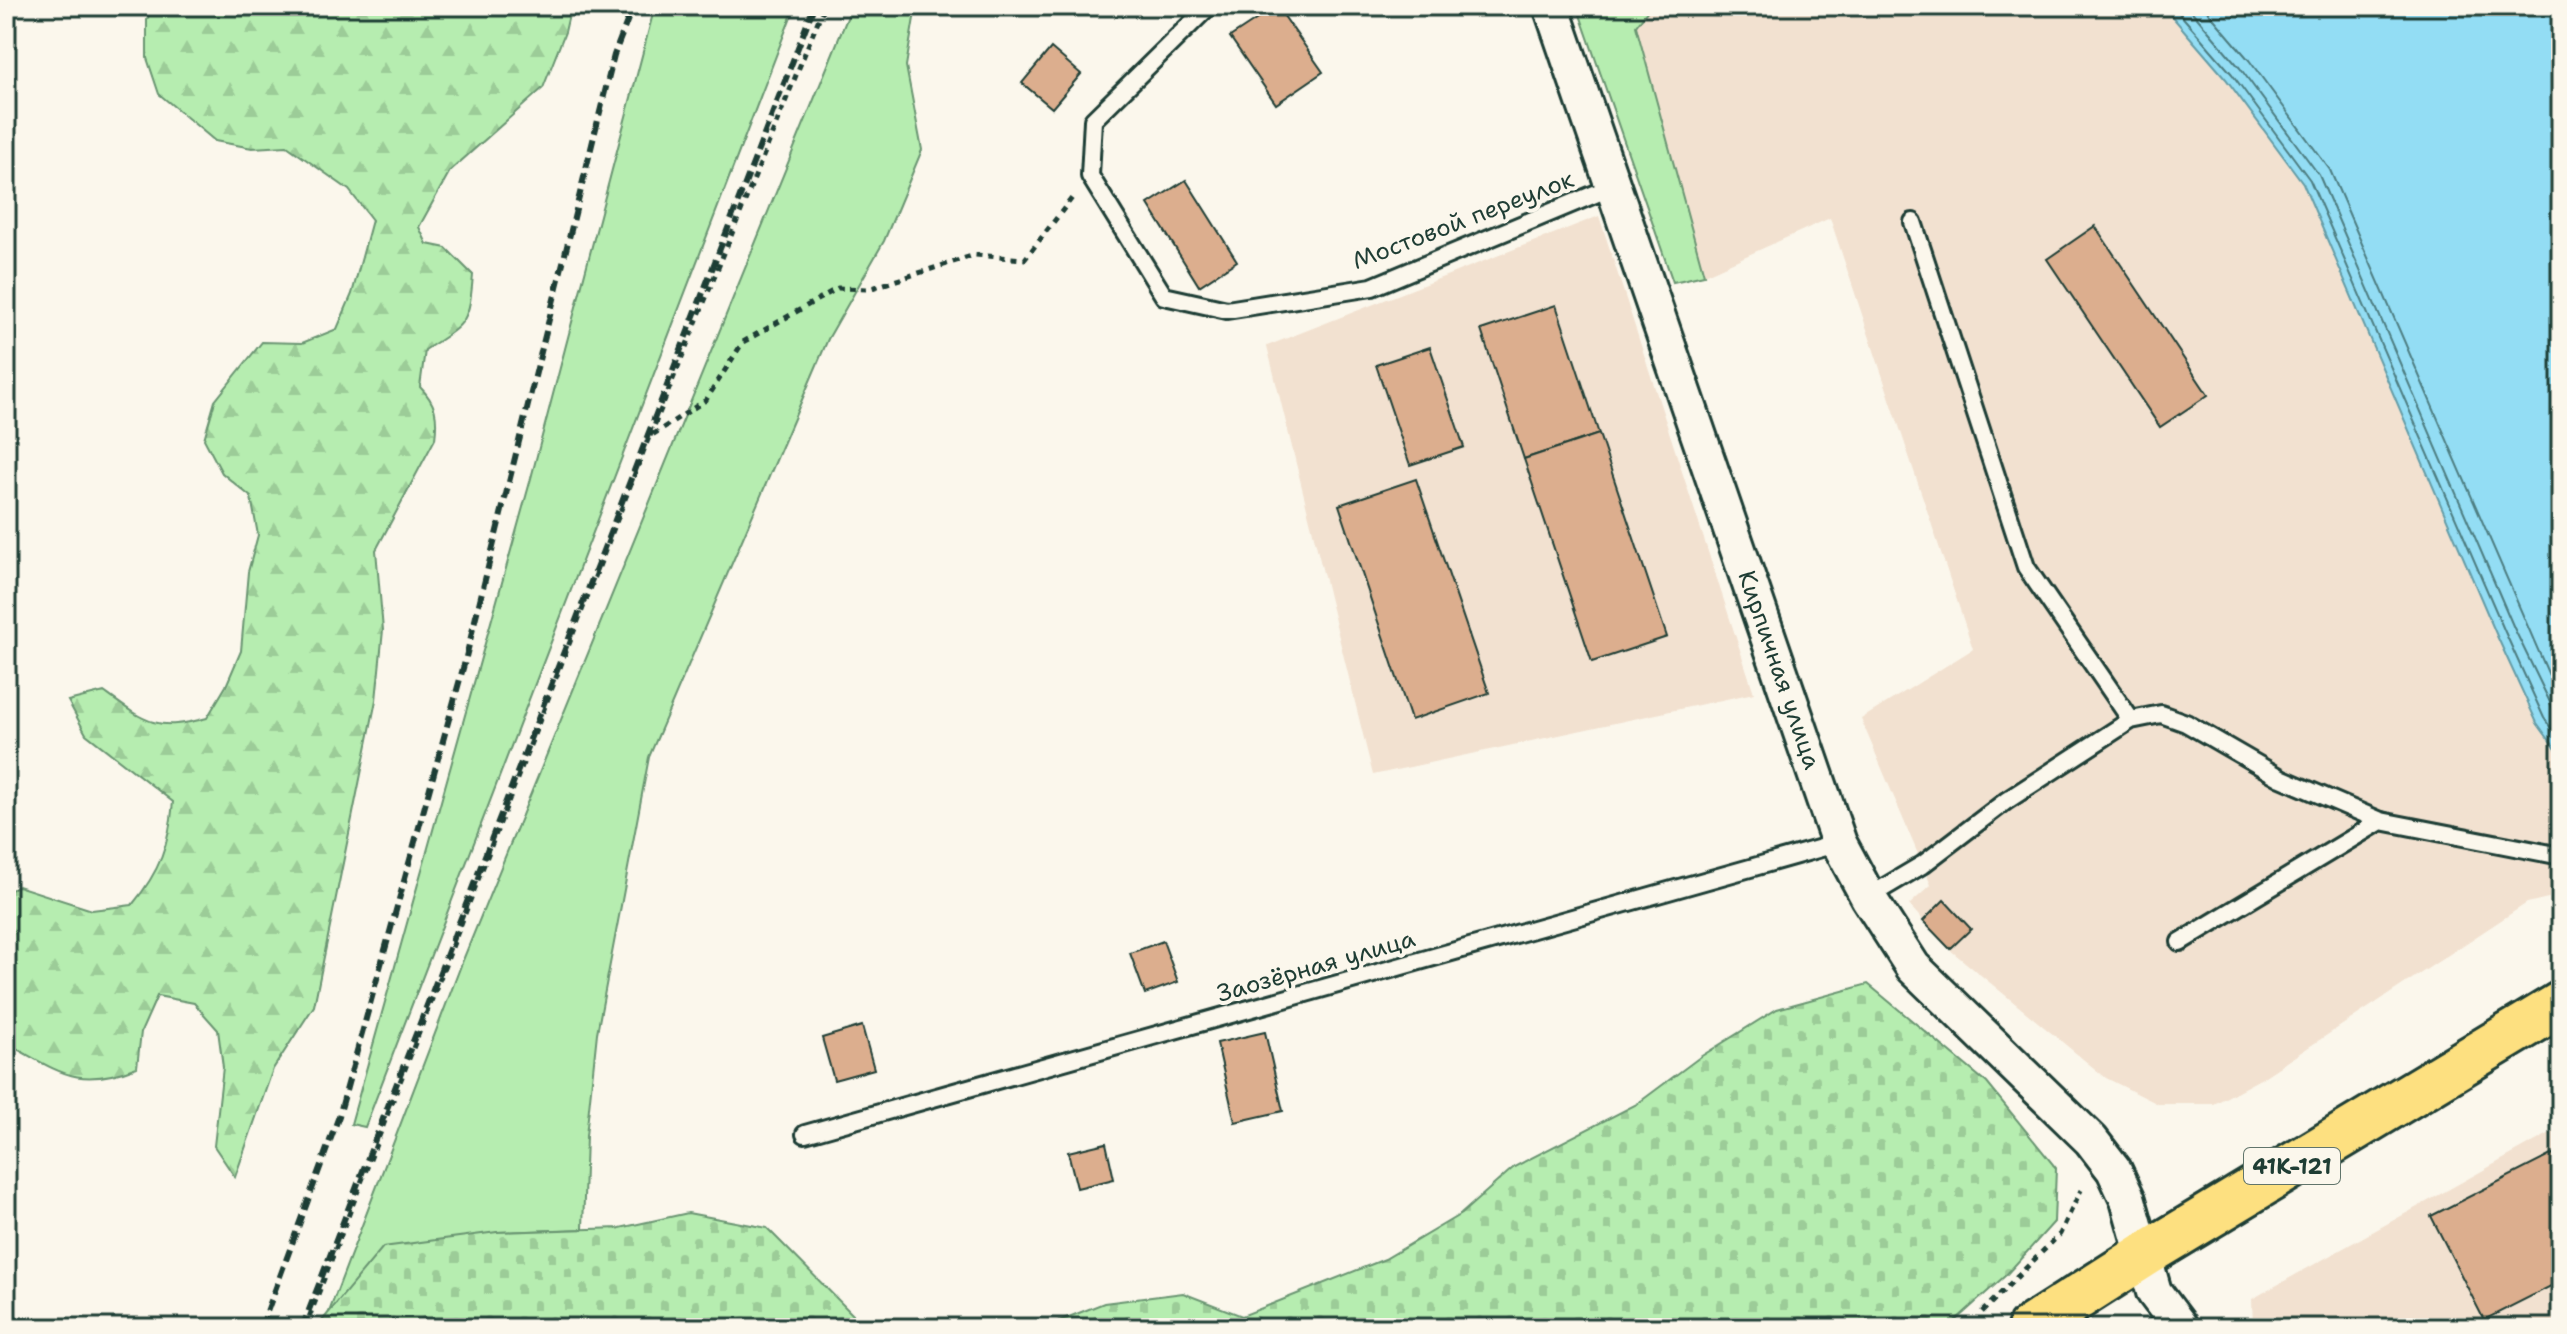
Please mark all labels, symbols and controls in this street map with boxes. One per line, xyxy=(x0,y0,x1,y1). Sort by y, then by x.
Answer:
street label: Мостовой переулок xyxy=(1348,163,1579,277)
street label: Кирпичная улица xyxy=(1730,566,1828,773)
street label: Заозёрная улица xyxy=(1213,922,1419,1010)
road number: 41К-121 xyxy=(2244,1148,2340,1184)

